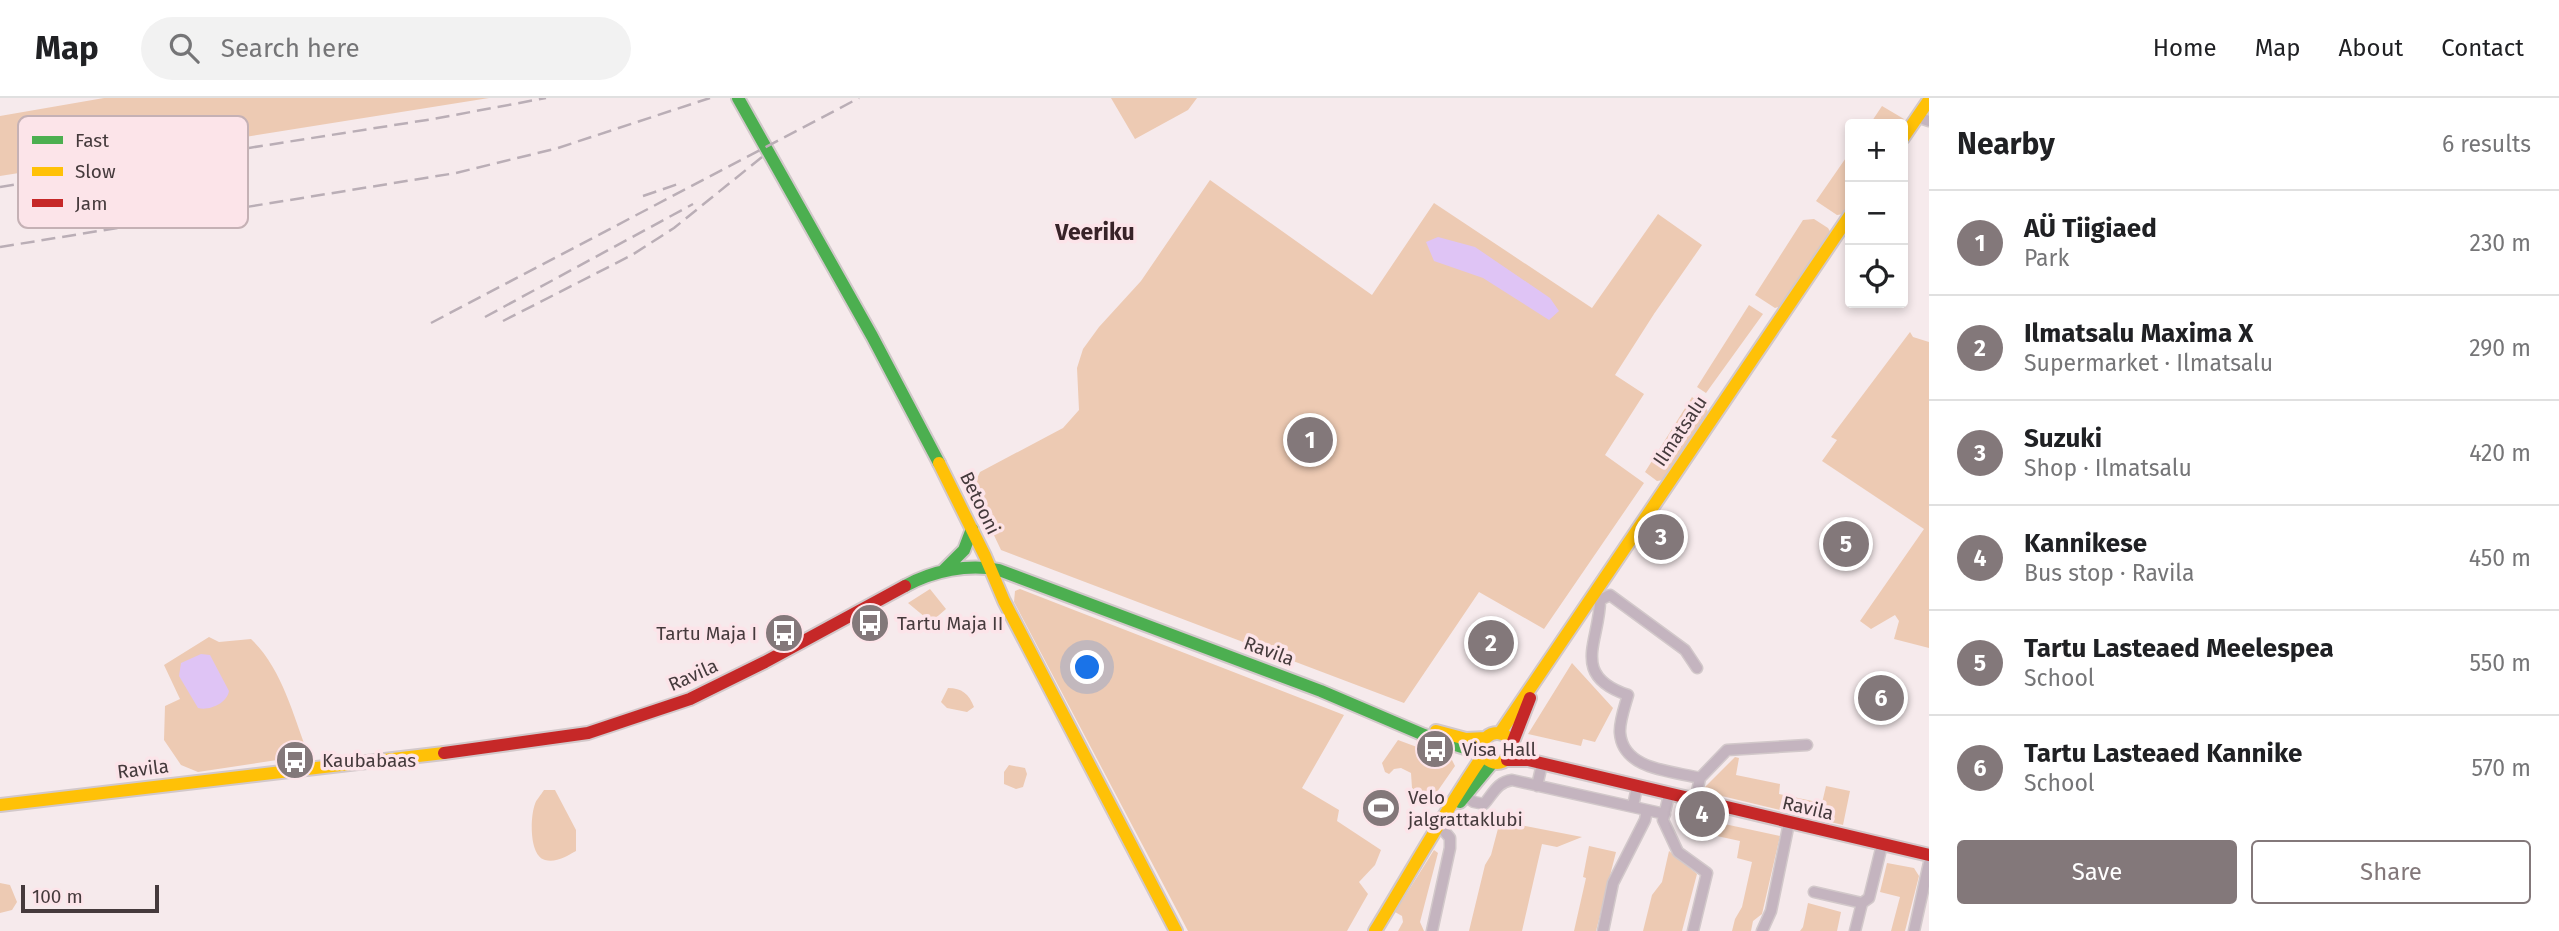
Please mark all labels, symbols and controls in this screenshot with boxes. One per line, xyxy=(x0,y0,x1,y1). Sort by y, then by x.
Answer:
search box xyxy=(141,17,631,80)
text: Map xyxy=(35,28,99,68)
icon: search xyxy=(165,29,203,67)
text: Search here xyxy=(221,33,360,64)
text: Home xyxy=(2153,34,2217,62)
text: Map xyxy=(2255,34,2301,62)
text: About xyxy=(2339,34,2403,62)
text: Contact xyxy=(2441,34,2524,62)
legend xyxy=(18,116,248,228)
map controls xyxy=(1845,119,1908,308)
button: + xyxy=(1845,119,1908,182)
text: Nearby xyxy=(1957,126,2055,162)
text: Fast xyxy=(75,129,109,152)
text: 6 results xyxy=(2442,130,2531,158)
text: Slow xyxy=(75,160,116,183)
button: − xyxy=(1845,182,1908,245)
text: Jam xyxy=(75,192,107,215)
text: AÜ Tiigiaed xyxy=(2024,213,2157,244)
district label: Veeriku xyxy=(1054,218,1135,246)
text: 1 xyxy=(1975,229,1985,257)
text: 230 m xyxy=(2470,229,2531,257)
text: Park xyxy=(2024,244,2069,272)
button: locate xyxy=(1845,245,1908,308)
text: Ilmatsalu Maxima X xyxy=(2024,318,2253,349)
text: 2 xyxy=(1974,334,1986,362)
text: 290 m xyxy=(2469,334,2531,362)
text: Supermarket · Ilmatsalu xyxy=(2024,349,2273,377)
street label: Ilmatsalu xyxy=(1648,391,1712,471)
pin: 1 xyxy=(1287,414,1333,466)
text: Suzuki xyxy=(2024,423,2102,454)
text: 3 xyxy=(1974,439,1986,467)
text: 420 m xyxy=(2469,439,2531,467)
text: Shop · Ilmatsalu xyxy=(2024,454,2192,482)
street label: Betooni xyxy=(955,468,1005,538)
pin: 3 xyxy=(1638,511,1684,563)
pin: 5 xyxy=(1823,518,1869,570)
text: Kannikese xyxy=(2024,528,2147,559)
text: 4 xyxy=(1974,544,1987,572)
text: 450 m xyxy=(2469,544,2531,572)
text: Bus stop · Ravila xyxy=(2024,559,2195,587)
bus stop icon: Tartu Maja II xyxy=(849,602,891,644)
bus stop icon: Tartu Maja I xyxy=(763,612,805,654)
place label: Tartu Maja II xyxy=(897,612,1003,635)
pin: 2 xyxy=(1468,617,1514,669)
place label: Tartu Maja I xyxy=(656,622,757,645)
street label: Ravila xyxy=(1241,631,1297,671)
text: Tartu Lasteaed Meelespea xyxy=(2024,633,2334,664)
text: 5 xyxy=(1974,649,1986,677)
text: 550 m xyxy=(2469,649,2531,677)
your location xyxy=(1070,650,1104,684)
street label: Ravila xyxy=(665,654,721,696)
text: School xyxy=(2024,664,2095,692)
pin: 6 xyxy=(1858,672,1904,724)
bus stop icon: Visa Hall xyxy=(1414,728,1456,770)
place label: Visa Hall xyxy=(1462,738,1537,761)
text: Tartu Lasteaed Kannike xyxy=(2024,738,2302,769)
bus stop icon: Kaubabaas xyxy=(274,739,316,781)
place label: Kaubabaas xyxy=(322,749,416,772)
street label: Ravila xyxy=(116,754,170,784)
text: 6 xyxy=(1974,754,1986,782)
text: 570 m xyxy=(2471,754,2531,782)
text: School xyxy=(2024,769,2095,797)
place label: Velo jalgrattaklubi xyxy=(1407,786,1523,831)
sports icon: Velo jalgrattaklubi xyxy=(1360,787,1402,829)
pin: 4 xyxy=(1679,788,1725,840)
street label: Ravila xyxy=(1780,791,1836,825)
button: Save xyxy=(1957,840,2237,904)
button: Share xyxy=(2251,840,2531,904)
scale bar xyxy=(21,882,159,914)
text: 100 m xyxy=(32,885,83,908)

